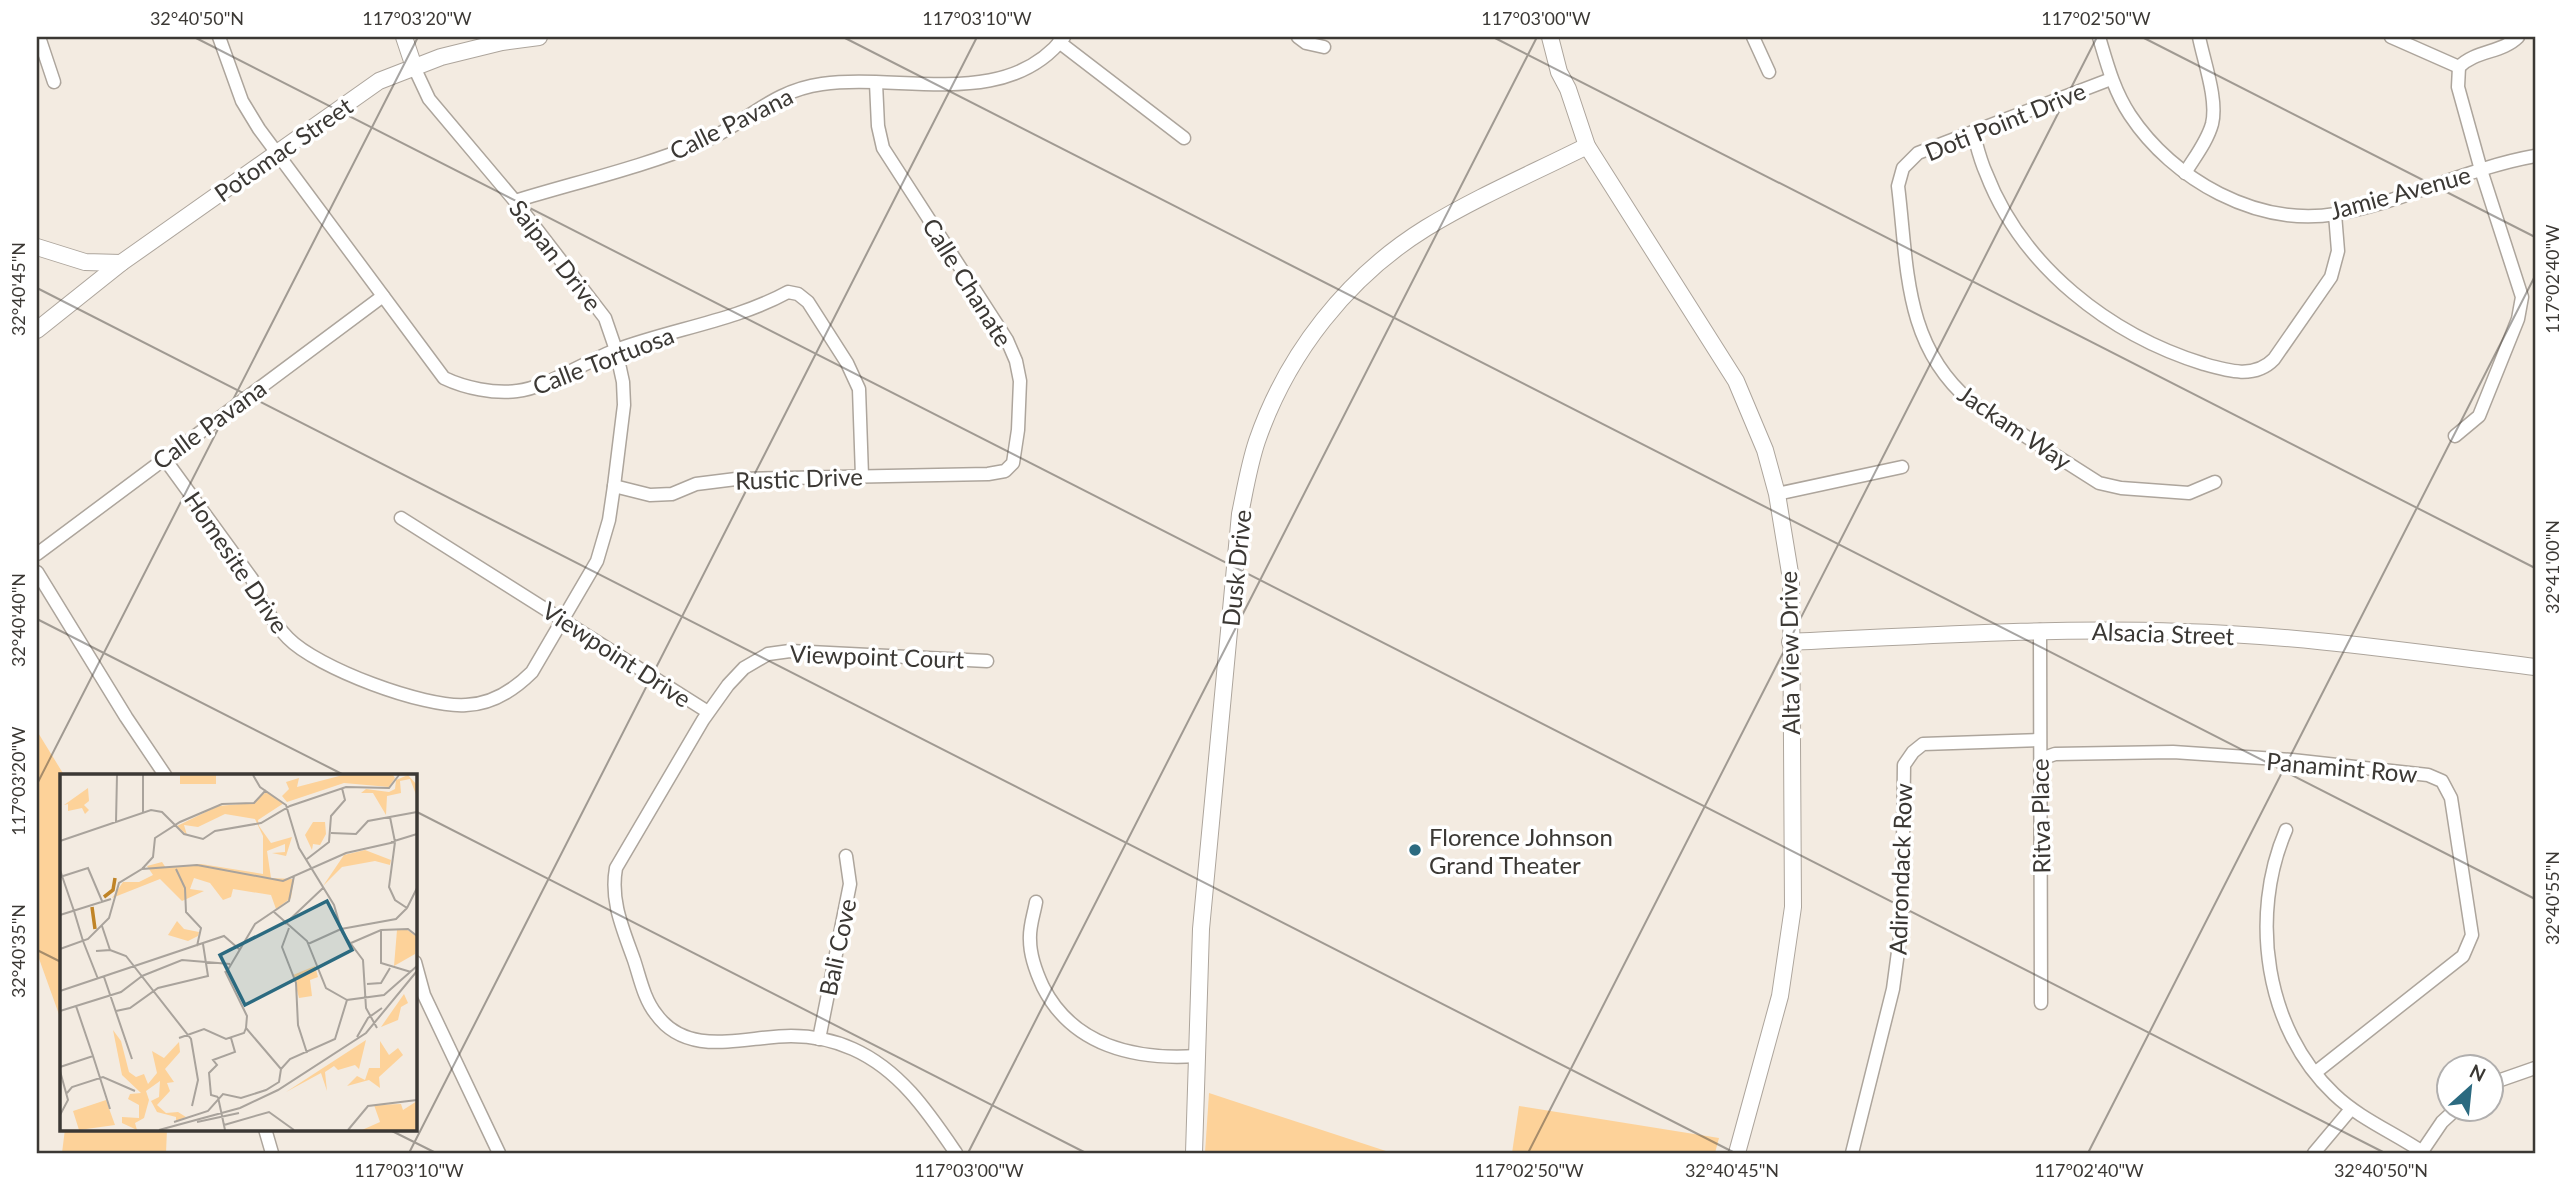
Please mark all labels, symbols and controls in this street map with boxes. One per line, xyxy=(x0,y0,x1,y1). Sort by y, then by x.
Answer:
text: 32°40'50"N xyxy=(150,7,244,29)
text: 117°03'20"W xyxy=(362,7,472,29)
text: 117°03'10"W xyxy=(922,7,1032,29)
text: 117°03'00"W xyxy=(1481,7,1591,29)
text: 117°02'50"W xyxy=(2041,7,2151,29)
street label: Doti Point Drive xyxy=(1920,76,2090,166)
street label: Calle Pavana xyxy=(665,81,797,165)
street label: Potomac Street xyxy=(208,91,358,207)
street label: Jamie Avenue xyxy=(2326,159,2474,225)
street label: Saipan Drive xyxy=(504,194,608,316)
street label: Calle Chanate xyxy=(917,212,1019,352)
text: 117°02'40"W xyxy=(2541,224,2563,334)
text: 32°40'45"N xyxy=(7,242,29,336)
street label: Calle Tortuosa xyxy=(528,320,678,400)
street label: Calle Pavana xyxy=(147,373,271,475)
street label: Jackam Way xyxy=(1953,379,2078,476)
street label: Rustic Drive xyxy=(735,461,863,495)
street label: Homesite Drive xyxy=(179,486,295,638)
street label: Dusk Drive xyxy=(1215,508,1257,628)
text: 32°41'00"N xyxy=(2541,520,2563,614)
street label: Alta View Drive xyxy=(1773,571,1805,735)
text: 32°40'40"N xyxy=(7,573,29,667)
street label: Viewpoint Drive xyxy=(537,595,697,713)
street label: Alsacia Street xyxy=(2091,616,2235,650)
street label: Viewpoint Court xyxy=(789,638,965,674)
text: 117°03'20"W xyxy=(7,726,29,836)
street label: Panamint Row xyxy=(2265,746,2419,788)
street label: Ritva Place xyxy=(2024,758,2056,874)
inset map xyxy=(60,774,416,1130)
street label: Adirondack Row xyxy=(1883,782,1917,956)
place label: Florence Johnson Grand Theater xyxy=(1429,822,1613,879)
marker: Florence Johnson Grand Theater xyxy=(1407,842,1423,858)
text: 32°40'55"N xyxy=(2541,851,2563,945)
street label: Bali Cove xyxy=(813,896,861,998)
text: 32°40'35"N xyxy=(7,904,29,998)
north arrow xyxy=(2436,1054,2506,1124)
text: N xyxy=(2466,1059,2490,1086)
text: 117°03'10"W xyxy=(354,1159,464,1181)
text: 117°03'00"W xyxy=(914,1159,1024,1181)
text: 117°02'50"W xyxy=(1474,1159,1584,1181)
text: 32°40'45"N xyxy=(1685,1159,1779,1181)
text: 117°02'40"W xyxy=(2034,1159,2144,1181)
text: 32°40'50"N xyxy=(2334,1159,2428,1181)

